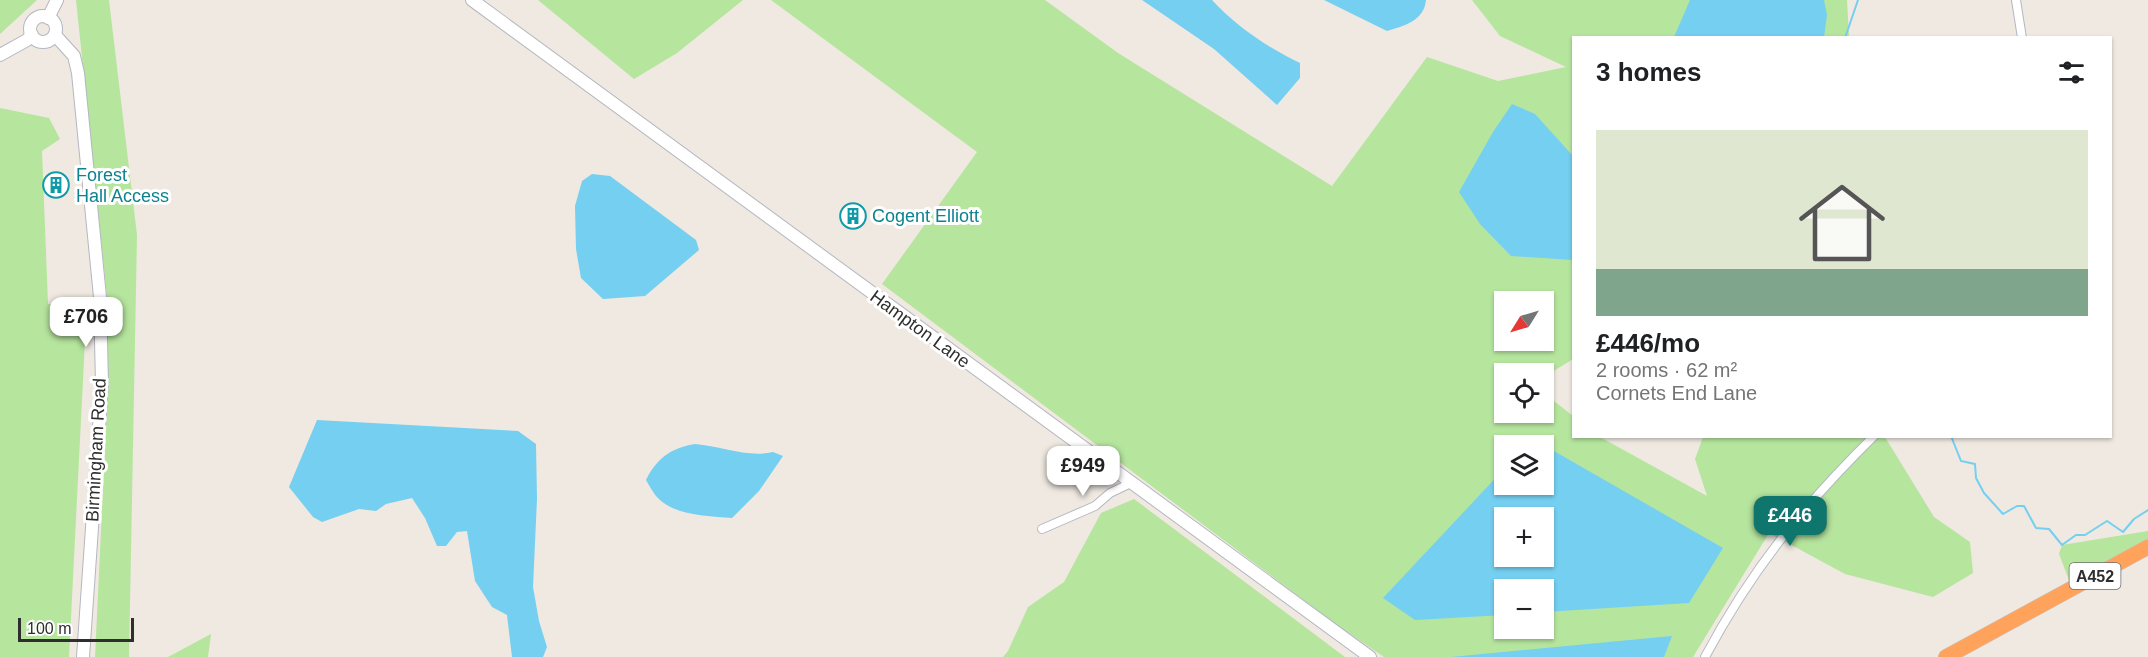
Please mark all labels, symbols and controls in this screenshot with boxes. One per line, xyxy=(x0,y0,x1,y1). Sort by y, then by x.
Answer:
icon: filters xyxy=(2055,56,2088,89)
text: 3 homes xyxy=(1596,57,1702,87)
place label: Forest Hall Access xyxy=(76,165,169,206)
icon: home xyxy=(1788,169,1896,277)
building icon: Forest Hall Access xyxy=(41,170,71,200)
building icon: Cogent Elliott xyxy=(838,201,868,231)
place label: Cogent Elliott xyxy=(872,206,979,226)
street label: Hampton Lane xyxy=(866,286,974,372)
north arrow xyxy=(1494,291,1554,351)
map controls xyxy=(1494,291,1554,639)
pin: £706 xyxy=(50,297,122,348)
text: £706 xyxy=(64,305,108,327)
text: £446/mo xyxy=(1596,328,1700,358)
text: 2 rooms · 62 m² xyxy=(1596,359,1737,381)
button: locate xyxy=(1494,363,1554,423)
street label: Birmingham Road xyxy=(82,378,110,522)
text: Cornets End Lane xyxy=(1596,382,1757,404)
button: layers xyxy=(1494,435,1554,495)
pin: £949 xyxy=(1047,446,1119,497)
text: £949 xyxy=(1061,454,1105,476)
pin: £446 xyxy=(1754,496,1826,547)
text: £446 xyxy=(1768,504,1812,526)
button: + xyxy=(1494,507,1554,567)
road number: A452 xyxy=(2070,563,2120,589)
button: − xyxy=(1494,579,1554,639)
scale bar xyxy=(18,615,134,642)
text: 100 m xyxy=(27,620,71,637)

